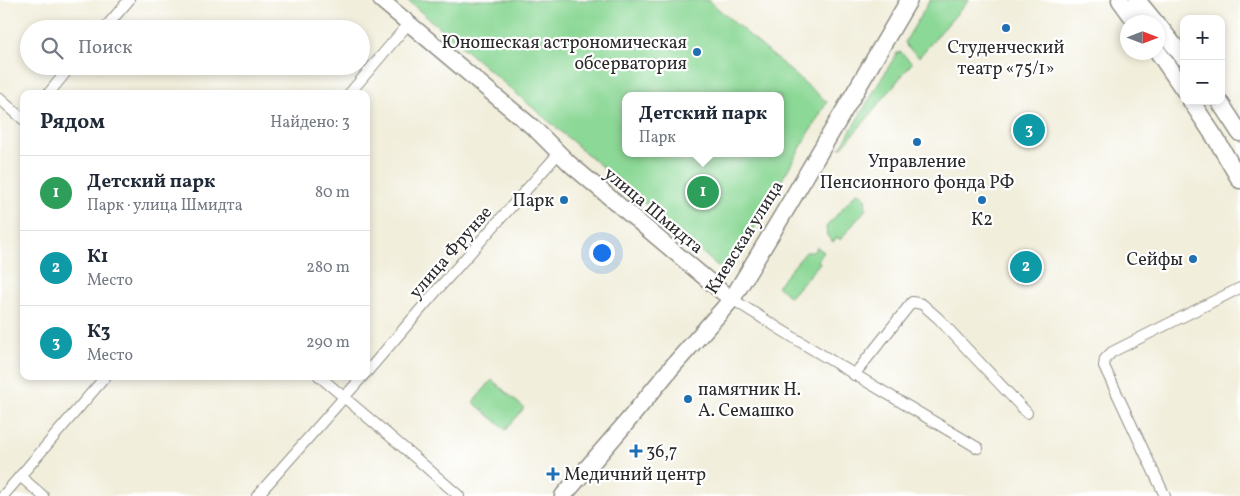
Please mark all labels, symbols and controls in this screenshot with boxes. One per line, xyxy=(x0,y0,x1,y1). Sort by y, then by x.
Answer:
north arrow xyxy=(1120,15,1165,60)
map controls xyxy=(1180,15,1225,105)
button: + xyxy=(1180,15,1225,60)
search box xyxy=(20,20,370,75)
marker: Студенческий театр «75/1» xyxy=(1000,22,1012,34)
place label: Юношеская астрономическая обсерватория xyxy=(441,31,687,77)
icon: search xyxy=(38,34,66,62)
text: Поиск xyxy=(78,35,132,61)
place label: Студенческий театр «75/1» xyxy=(948,36,1064,82)
marker: Юношеская астрономическая обсерватория xyxy=(691,46,703,58)
button: − xyxy=(1180,60,1225,105)
popup xyxy=(622,92,784,157)
text: Детский парк xyxy=(639,101,767,127)
text: Рядом xyxy=(40,108,105,137)
pin: 3 xyxy=(1013,111,1045,149)
text: Найдено: 3 xyxy=(270,112,350,134)
text: Парк xyxy=(639,127,676,149)
marker: Управление Пенсионного фонда РФ xyxy=(911,136,923,148)
place label: Управление Пенсионного фонда РФ xyxy=(820,150,1014,196)
street label: улица Шмидта xyxy=(598,162,708,260)
text: Детский парк xyxy=(87,169,215,195)
pin: 1 xyxy=(687,173,719,211)
street label: Киевская улица xyxy=(700,176,790,300)
text: 1 xyxy=(53,182,59,204)
text: 80 m xyxy=(315,182,350,204)
place label: Парк xyxy=(512,189,554,214)
marker: Парк xyxy=(558,194,570,206)
marker: К2 xyxy=(976,194,988,206)
text: Парк · улица Шмидта xyxy=(87,195,243,217)
street label: улица Фрунзе xyxy=(404,201,498,305)
place label: К2 xyxy=(971,208,993,233)
your location xyxy=(589,240,615,266)
text: К1 xyxy=(87,244,109,270)
pin: 2 xyxy=(1010,248,1042,286)
place label: Сейфы xyxy=(1126,248,1183,273)
marker: Сейфы xyxy=(1187,253,1199,265)
text: 2 xyxy=(52,257,60,279)
text: 280 m xyxy=(306,257,350,279)
text: Место xyxy=(87,270,133,292)
text: К3 xyxy=(87,319,111,345)
text: 3 xyxy=(52,332,60,354)
text: 290 m xyxy=(306,332,350,354)
text: Место xyxy=(87,345,133,367)
place label: памятник Н. А. Семашко xyxy=(698,378,801,424)
marker: памятник Н. А. Семашко xyxy=(682,393,694,405)
place label: 36,7 xyxy=(646,440,677,465)
marker: 36,7 xyxy=(630,445,642,457)
place label: Медичний центр xyxy=(564,463,706,488)
marker: Медичний центр xyxy=(546,467,560,481)

